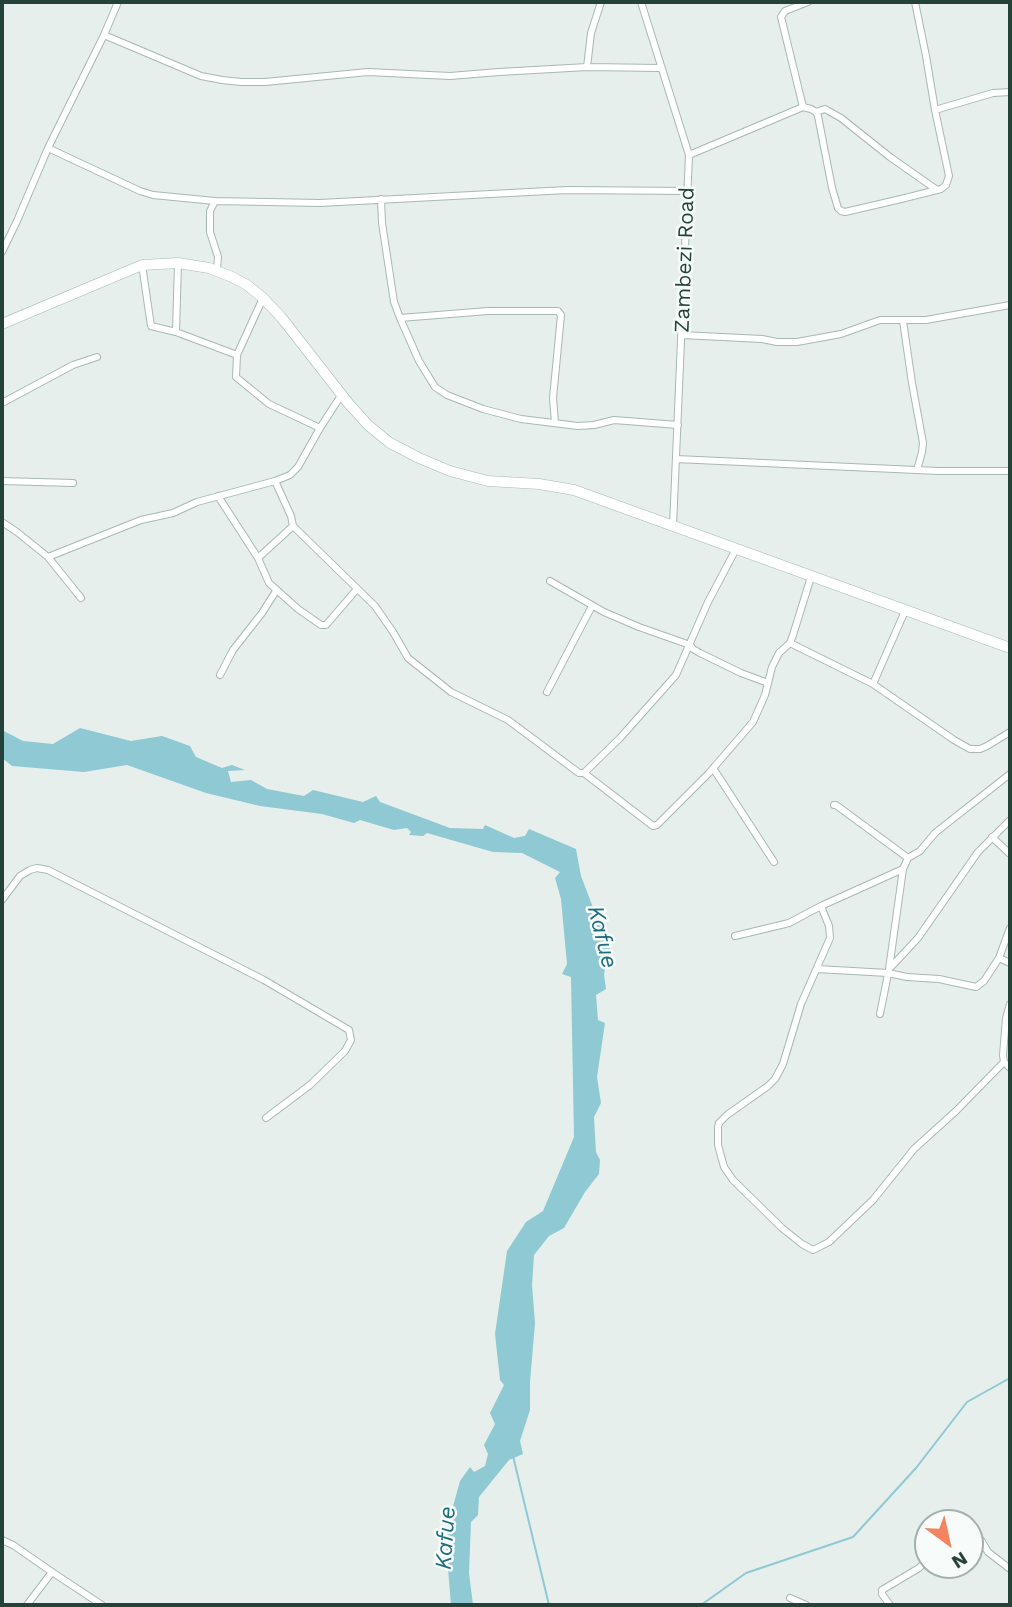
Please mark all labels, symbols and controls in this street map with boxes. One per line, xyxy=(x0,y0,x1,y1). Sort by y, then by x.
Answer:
street label: Zambezi Road xyxy=(670,187,700,333)
water label: Kafue xyxy=(581,903,623,971)
water label: Kafue xyxy=(430,1505,462,1571)
north arrow xyxy=(914,1509,984,1579)
text: N xyxy=(947,1547,972,1574)

